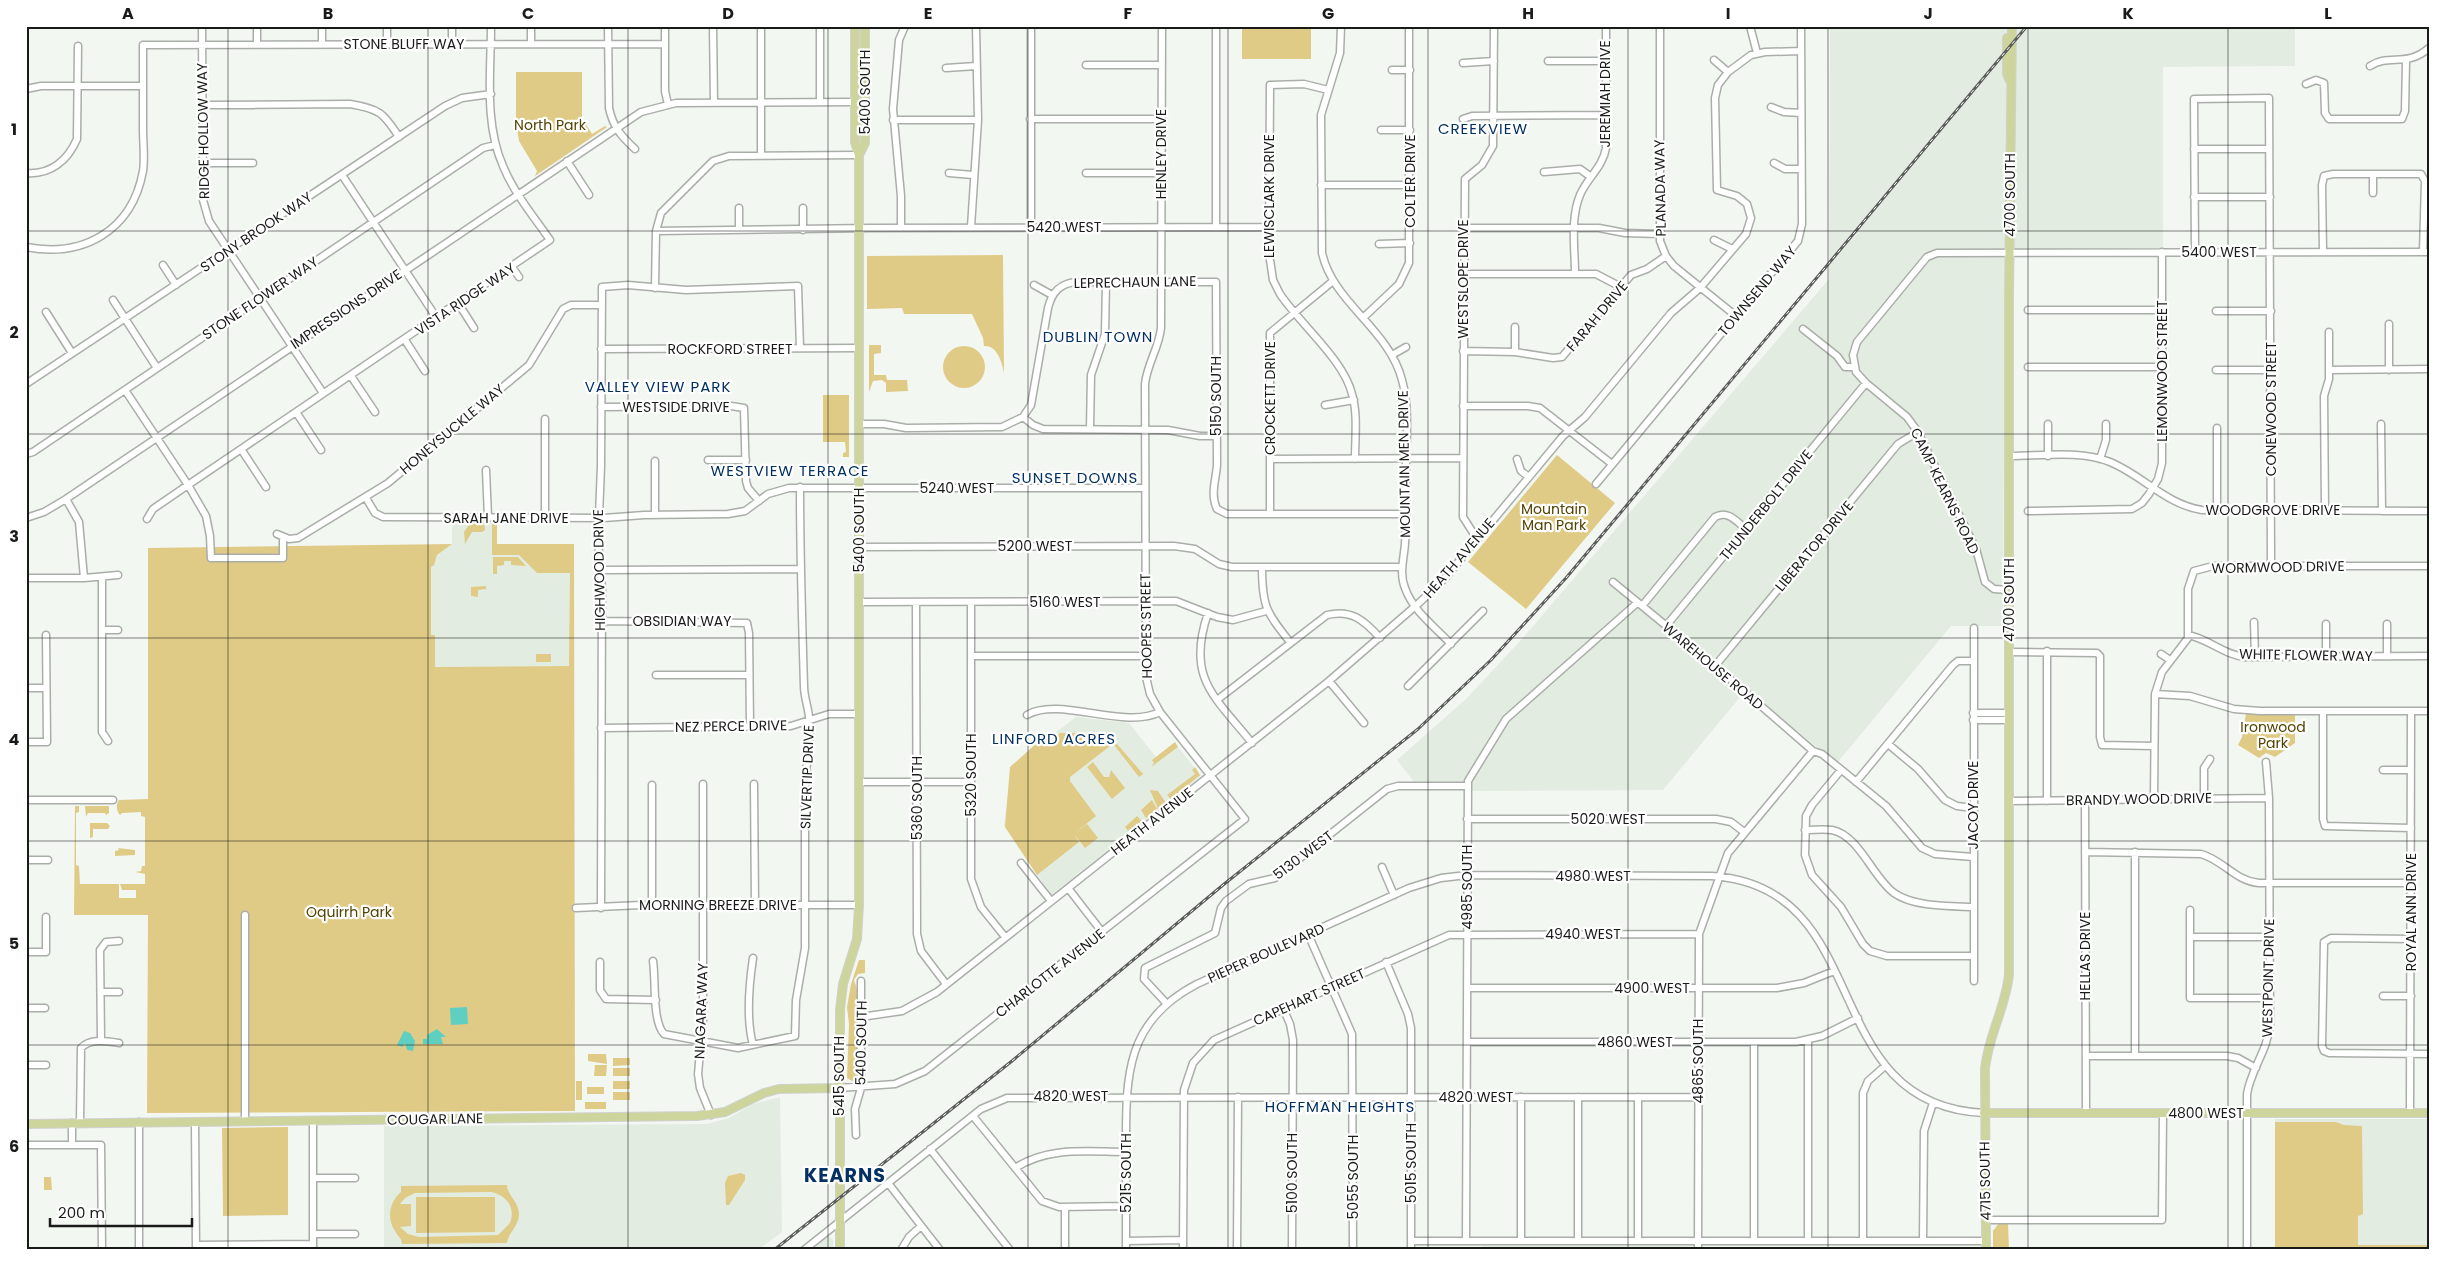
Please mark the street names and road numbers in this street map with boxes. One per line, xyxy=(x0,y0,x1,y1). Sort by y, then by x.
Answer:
street label: STONE BLUFF WAY xyxy=(344,34,464,54)
street label: JEREMIAH DRIVE xyxy=(1595,40,1615,148)
street label: 5400 SOUTH xyxy=(855,50,875,134)
street label: RIDGE HOLLOW WAY xyxy=(192,63,214,199)
street label: HENLEY DRIVE xyxy=(1151,109,1171,199)
street label: LEWISCLARK DRIVE xyxy=(1259,134,1279,258)
street label: COLTER DRIVE xyxy=(1400,134,1420,228)
street label: PLANADA WAY xyxy=(1649,139,1671,237)
street label: 4700 SOUTH xyxy=(2000,153,2020,237)
street label: STONY BROOK WAY xyxy=(196,187,316,277)
street label: 5420 WEST xyxy=(1027,217,1102,237)
street label: WESTSLOPE DRIVE xyxy=(1453,219,1473,339)
street label: TOWNSEND WAY xyxy=(1713,242,1801,340)
street label: 5400 WEST xyxy=(2181,242,2257,262)
street label: STONE FLOWER WAY xyxy=(198,252,322,344)
street label: VISTA RIDGE WAY xyxy=(411,258,519,340)
street label: IMPRESSIONS DRIVE xyxy=(286,264,406,354)
street label: LEPRECHAUN LANE xyxy=(1074,271,1196,293)
street label: FARAH DRIVE xyxy=(1562,276,1632,356)
street label: LEMONWOOD STREET xyxy=(2152,300,2172,442)
street label: ROCKFORD STREET xyxy=(667,339,793,359)
street label: CROCKETT DRIVE xyxy=(1260,341,1280,455)
street label: CONEWOOD STREET xyxy=(2261,341,2281,476)
street label: 5150 SOUTH xyxy=(1206,356,1226,436)
street label: HONEYSUCKLE WAY xyxy=(395,379,509,479)
street label: MOUNTAIN MEN DRIVE xyxy=(1393,390,1415,538)
street label: WESTSIDE DRIVE xyxy=(622,397,730,417)
street label: CAMP KEARNS ROAD xyxy=(1906,424,1984,558)
street label: THUNDERBOLT DRIVE xyxy=(1715,445,1817,565)
street label: 5240 WEST xyxy=(920,478,995,498)
street label: 5400 SOUTH xyxy=(849,488,869,572)
street label: LIBERATOR DRIVE xyxy=(1770,496,1858,596)
street label: WOODGROVE DRIVE xyxy=(2206,500,2340,520)
street label: SARAH JANE DRIVE xyxy=(443,508,569,528)
street label: HIGHWOOD DRIVE xyxy=(588,509,610,631)
street label: HEATH AVENUE xyxy=(1419,514,1499,602)
street label: 5200 WEST xyxy=(998,536,1073,556)
street label: WORMWOOD DRIVE xyxy=(2211,556,2345,578)
street label: 4700 SOUTH xyxy=(1999,558,2019,642)
street label: HOOPES STREET xyxy=(1135,573,1157,679)
street label: 5160 WEST xyxy=(1029,592,1101,612)
street label: OBSIDIAN WAY xyxy=(633,611,731,631)
street label: WAREHOUSE ROAD xyxy=(1658,618,1768,715)
street label: WHITE FLOWER WAY xyxy=(2239,644,2373,666)
street label: NEZ PERCE DRIVE xyxy=(675,715,787,737)
street label: SILVERTIP DRIVE xyxy=(795,725,819,829)
street label: 5320 SOUTH xyxy=(961,733,981,817)
street label: 5360 SOUTH xyxy=(907,756,927,840)
street label: JACOY DRIVE xyxy=(1963,760,1983,850)
street label: HEATH AVENUE xyxy=(1106,782,1198,860)
street label: BRANDY WOOD DRIVE xyxy=(2066,788,2212,810)
street label: 5020 WEST xyxy=(1571,809,1646,829)
street label: 5130 WEST xyxy=(1269,825,1338,884)
street label: 4985 SOUTH xyxy=(1457,845,1477,929)
street label: ROYAL ANN DRIVE xyxy=(2401,853,2421,971)
street label: 4980 WEST xyxy=(1555,866,1631,886)
street label: MORNING BREEZE DRIVE xyxy=(639,895,797,915)
street label: HELLAS DRIVE xyxy=(2075,912,2095,1000)
street label: PIEPER BOULEVARD xyxy=(1204,918,1328,988)
street label: WESTPOINT DRIVE xyxy=(2257,918,2279,1038)
street label: CHARLOTTE AVENUE xyxy=(991,924,1109,1022)
street label: 4940 WEST xyxy=(1545,924,1621,944)
street label: NIAGARA WAY xyxy=(689,963,713,1059)
street label: CAPEHART STREET xyxy=(1250,963,1369,1031)
street label: 4900 WEST xyxy=(1614,978,1690,998)
street label: 5400 SOUTH xyxy=(850,1000,872,1086)
street label: 4865 SOUTH xyxy=(1688,1019,1708,1104)
street label: 4860 WEST xyxy=(1597,1032,1673,1052)
street label: 5415 SOUTH xyxy=(829,1036,849,1116)
street label: 4820 WEST xyxy=(1034,1086,1109,1106)
street label: 4820 WEST xyxy=(1439,1087,1514,1107)
street label: 4800 WEST xyxy=(2168,1103,2244,1123)
street label: COUGAR LANE xyxy=(387,1108,483,1130)
street label: 5015 SOUTH xyxy=(1401,1123,1421,1203)
street label: 5215 SOUTH xyxy=(1116,1133,1136,1213)
street label: 5100 SOUTH xyxy=(1282,1133,1302,1213)
street label: 5055 SOUTH xyxy=(1343,1135,1363,1219)
street label: 4715 SOUTH xyxy=(1974,1141,1996,1221)

